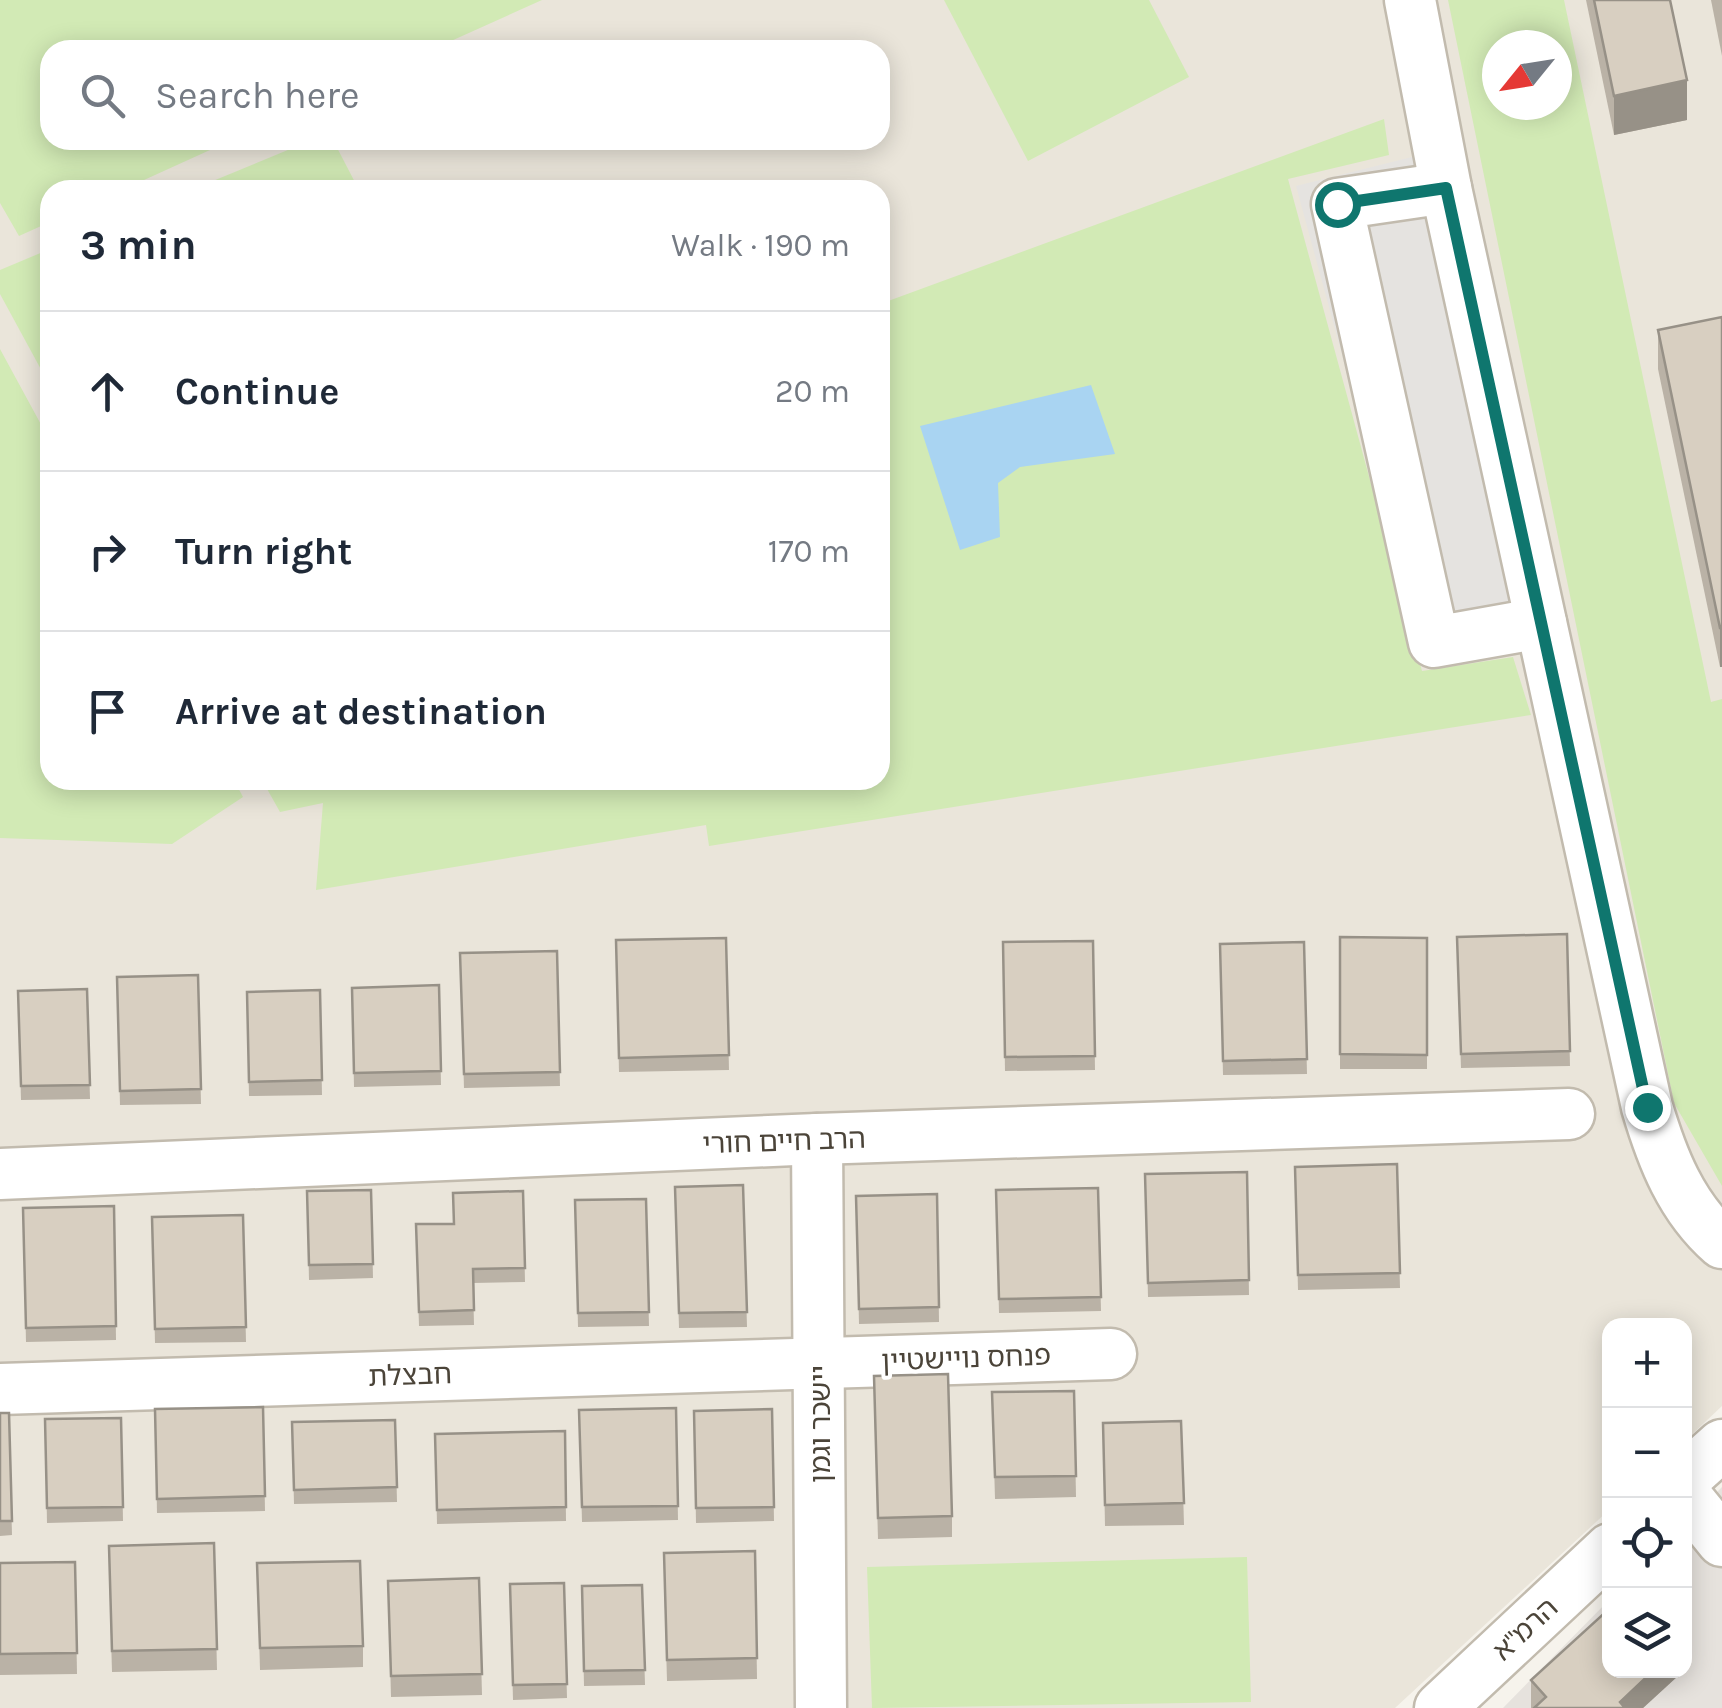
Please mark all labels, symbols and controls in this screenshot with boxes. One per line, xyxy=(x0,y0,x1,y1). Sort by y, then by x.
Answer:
north arrow xyxy=(1482,30,1572,120)
search box xyxy=(40,40,890,150)
icon: search xyxy=(75,68,130,123)
text: Search here xyxy=(155,73,359,118)
route start xyxy=(1315,182,1361,228)
text: 3 min xyxy=(80,220,197,270)
text: Walk · 190 m xyxy=(671,227,850,264)
icon: ahead xyxy=(80,364,135,419)
text: Continue xyxy=(175,369,339,414)
text: 20 m xyxy=(775,373,850,410)
icon: right xyxy=(80,524,135,579)
text: Turn right xyxy=(175,529,352,574)
text: 170 m xyxy=(768,533,850,570)
icon: arrive xyxy=(80,684,135,739)
text: Arrive at destination xyxy=(175,689,547,734)
route end xyxy=(1625,1085,1671,1131)
street label: הרב חיים חורי xyxy=(702,1122,866,1160)
map controls xyxy=(1602,1318,1692,1678)
button: + xyxy=(1602,1318,1692,1408)
street label: פנחס נויישטיין xyxy=(880,1339,1052,1377)
street label: חבצלת xyxy=(368,1357,452,1393)
street label: יישכר וגמן xyxy=(804,1365,837,1483)
button: − xyxy=(1602,1408,1692,1498)
button: locate xyxy=(1602,1498,1692,1588)
button: layers xyxy=(1602,1588,1692,1678)
street label: הרמ"א xyxy=(1486,1591,1564,1667)

